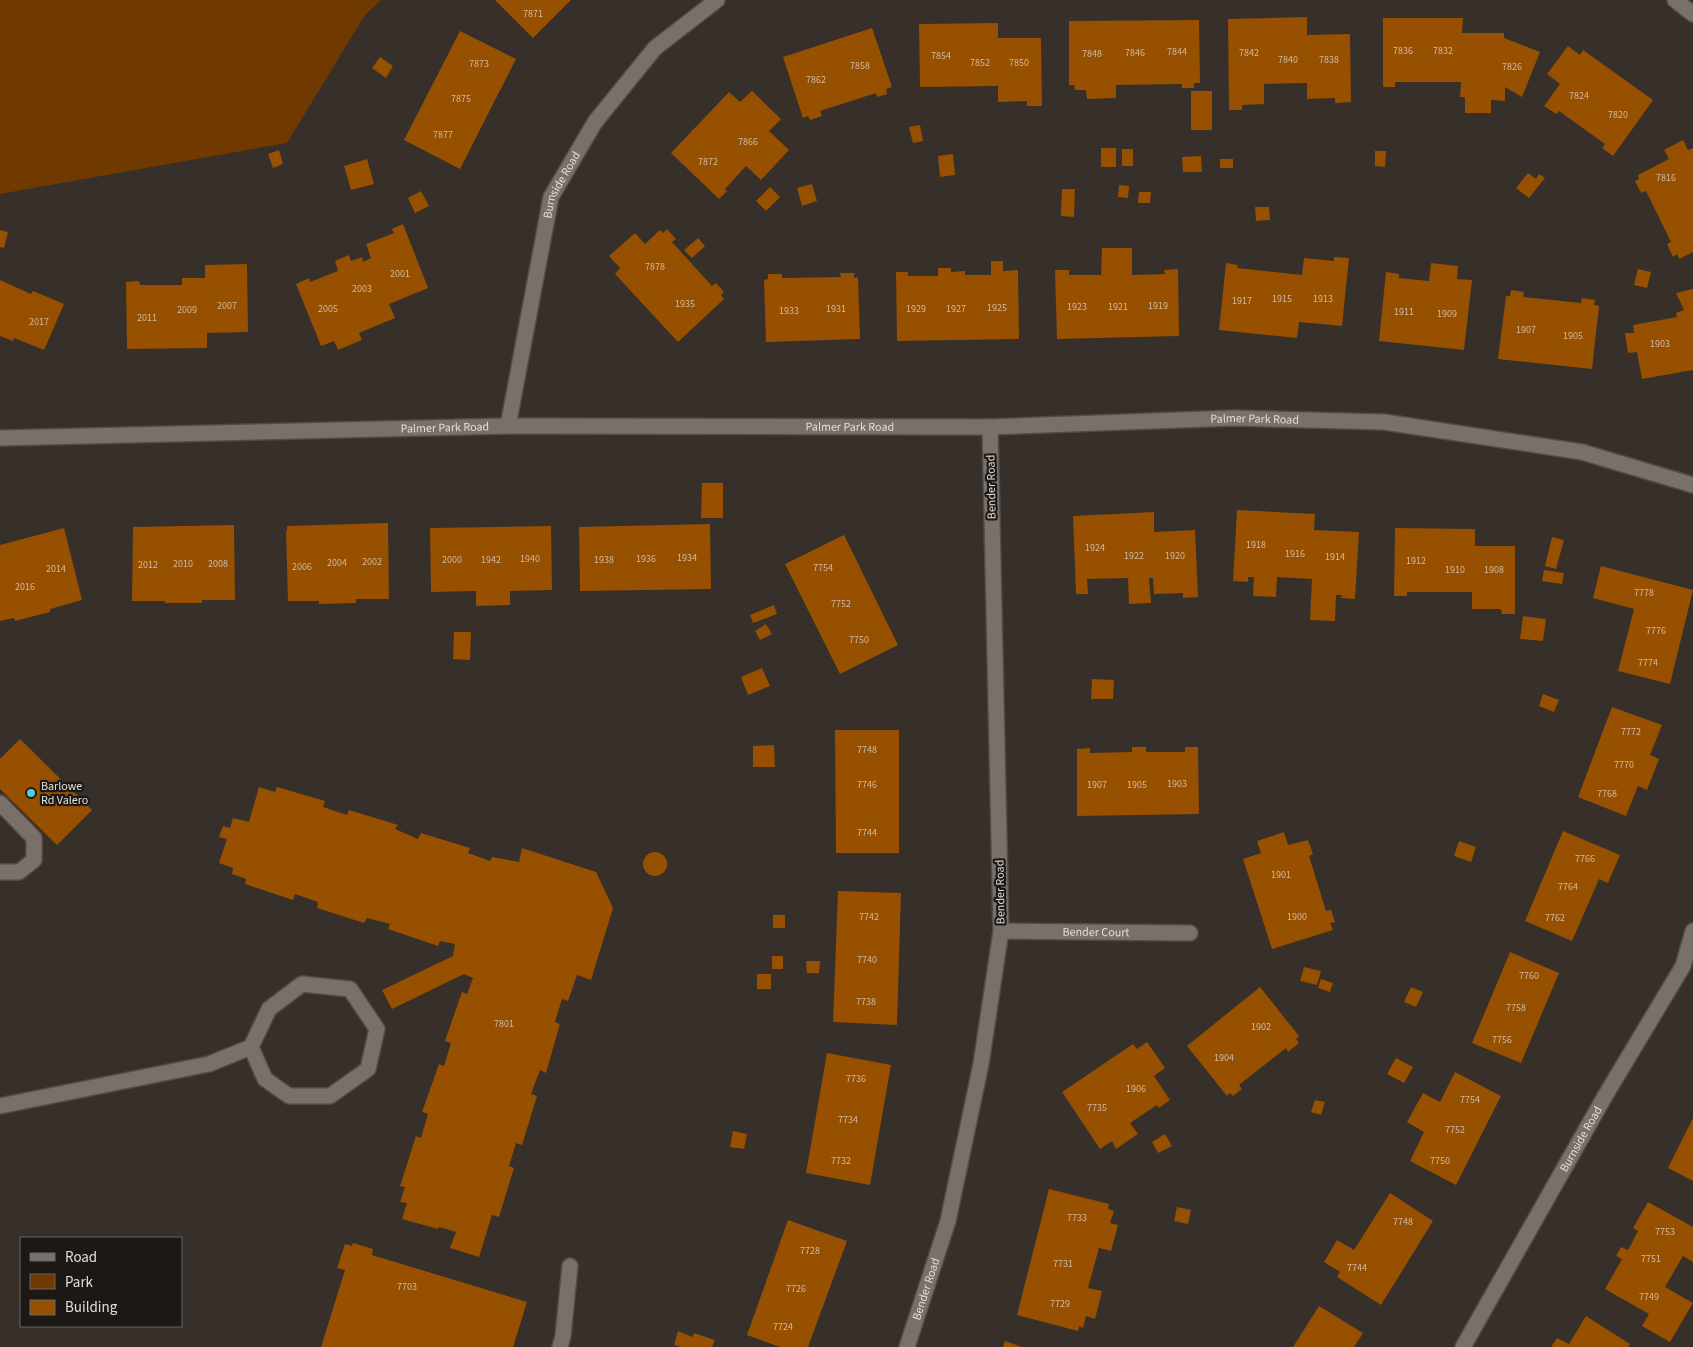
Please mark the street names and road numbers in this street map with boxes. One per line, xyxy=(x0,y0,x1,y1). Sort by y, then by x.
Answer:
street label: Burnside Road xyxy=(539,148,585,220)
street label: Palmer Park Road xyxy=(1210,410,1299,429)
street label: Palmer Park Road xyxy=(400,418,489,438)
street label: Palmer Park Road xyxy=(806,419,894,436)
street label: Bender Road xyxy=(982,455,1001,519)
street label: Bender Road xyxy=(991,860,1010,924)
street label: Bender Court xyxy=(1062,924,1130,941)
street label: Burnside Road xyxy=(1556,1103,1607,1175)
street label: Bender Road xyxy=(908,1256,944,1322)

